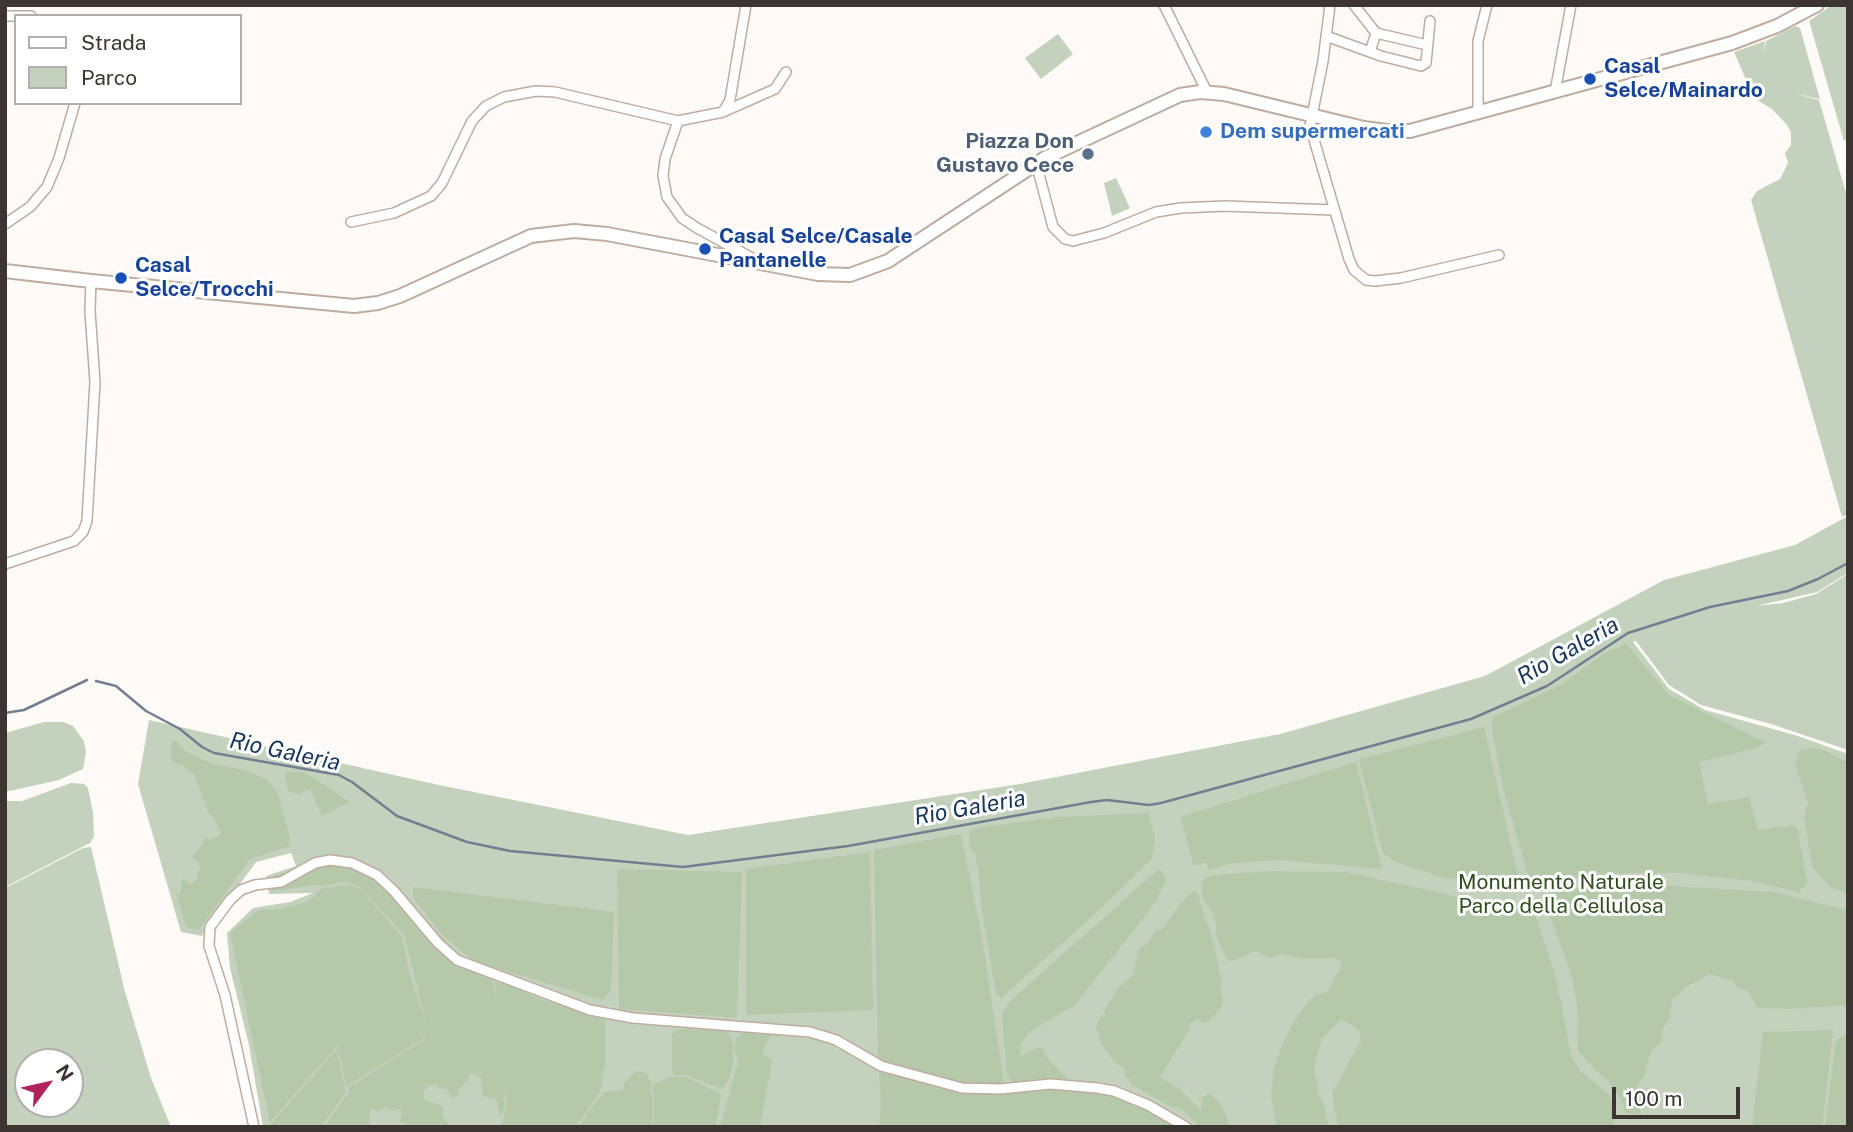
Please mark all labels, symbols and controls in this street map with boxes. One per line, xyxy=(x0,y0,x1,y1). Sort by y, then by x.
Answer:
legend xyxy=(14,14,242,105)
text: Strada xyxy=(81,30,146,55)
place label: Casal Selce/Mainardo xyxy=(1604,54,1763,104)
text: Parco xyxy=(81,65,137,90)
marker: Casal Selce/Mainardo xyxy=(1582,71,1598,87)
place label: Dem supermercati xyxy=(1220,119,1405,145)
marker: Dem supermercati xyxy=(1198,124,1214,140)
place label: Piazza Don Gustavo Cece xyxy=(936,129,1074,179)
marker: Piazza Don Gustavo Cece xyxy=(1080,146,1096,162)
place label: Casal Selce/Casale Pantanelle xyxy=(719,224,913,274)
marker: Casal Selce/Casale Pantanelle xyxy=(697,241,713,257)
place label: Casal Selce/Trocchi xyxy=(135,253,274,303)
marker: Casal Selce/Trocchi xyxy=(113,270,129,286)
water label: Rio Galeria xyxy=(1512,611,1624,691)
water label: Rio Galeria xyxy=(227,727,343,777)
water label: Rio Galeria xyxy=(912,785,1028,831)
park label: Monumento Naturale Parco della Cellulosa xyxy=(1458,870,1664,920)
north arrow xyxy=(14,1048,84,1118)
text: N xyxy=(52,1060,78,1085)
scale bar xyxy=(1615,1072,1743,1116)
text: 100 m xyxy=(1625,1086,1682,1111)

